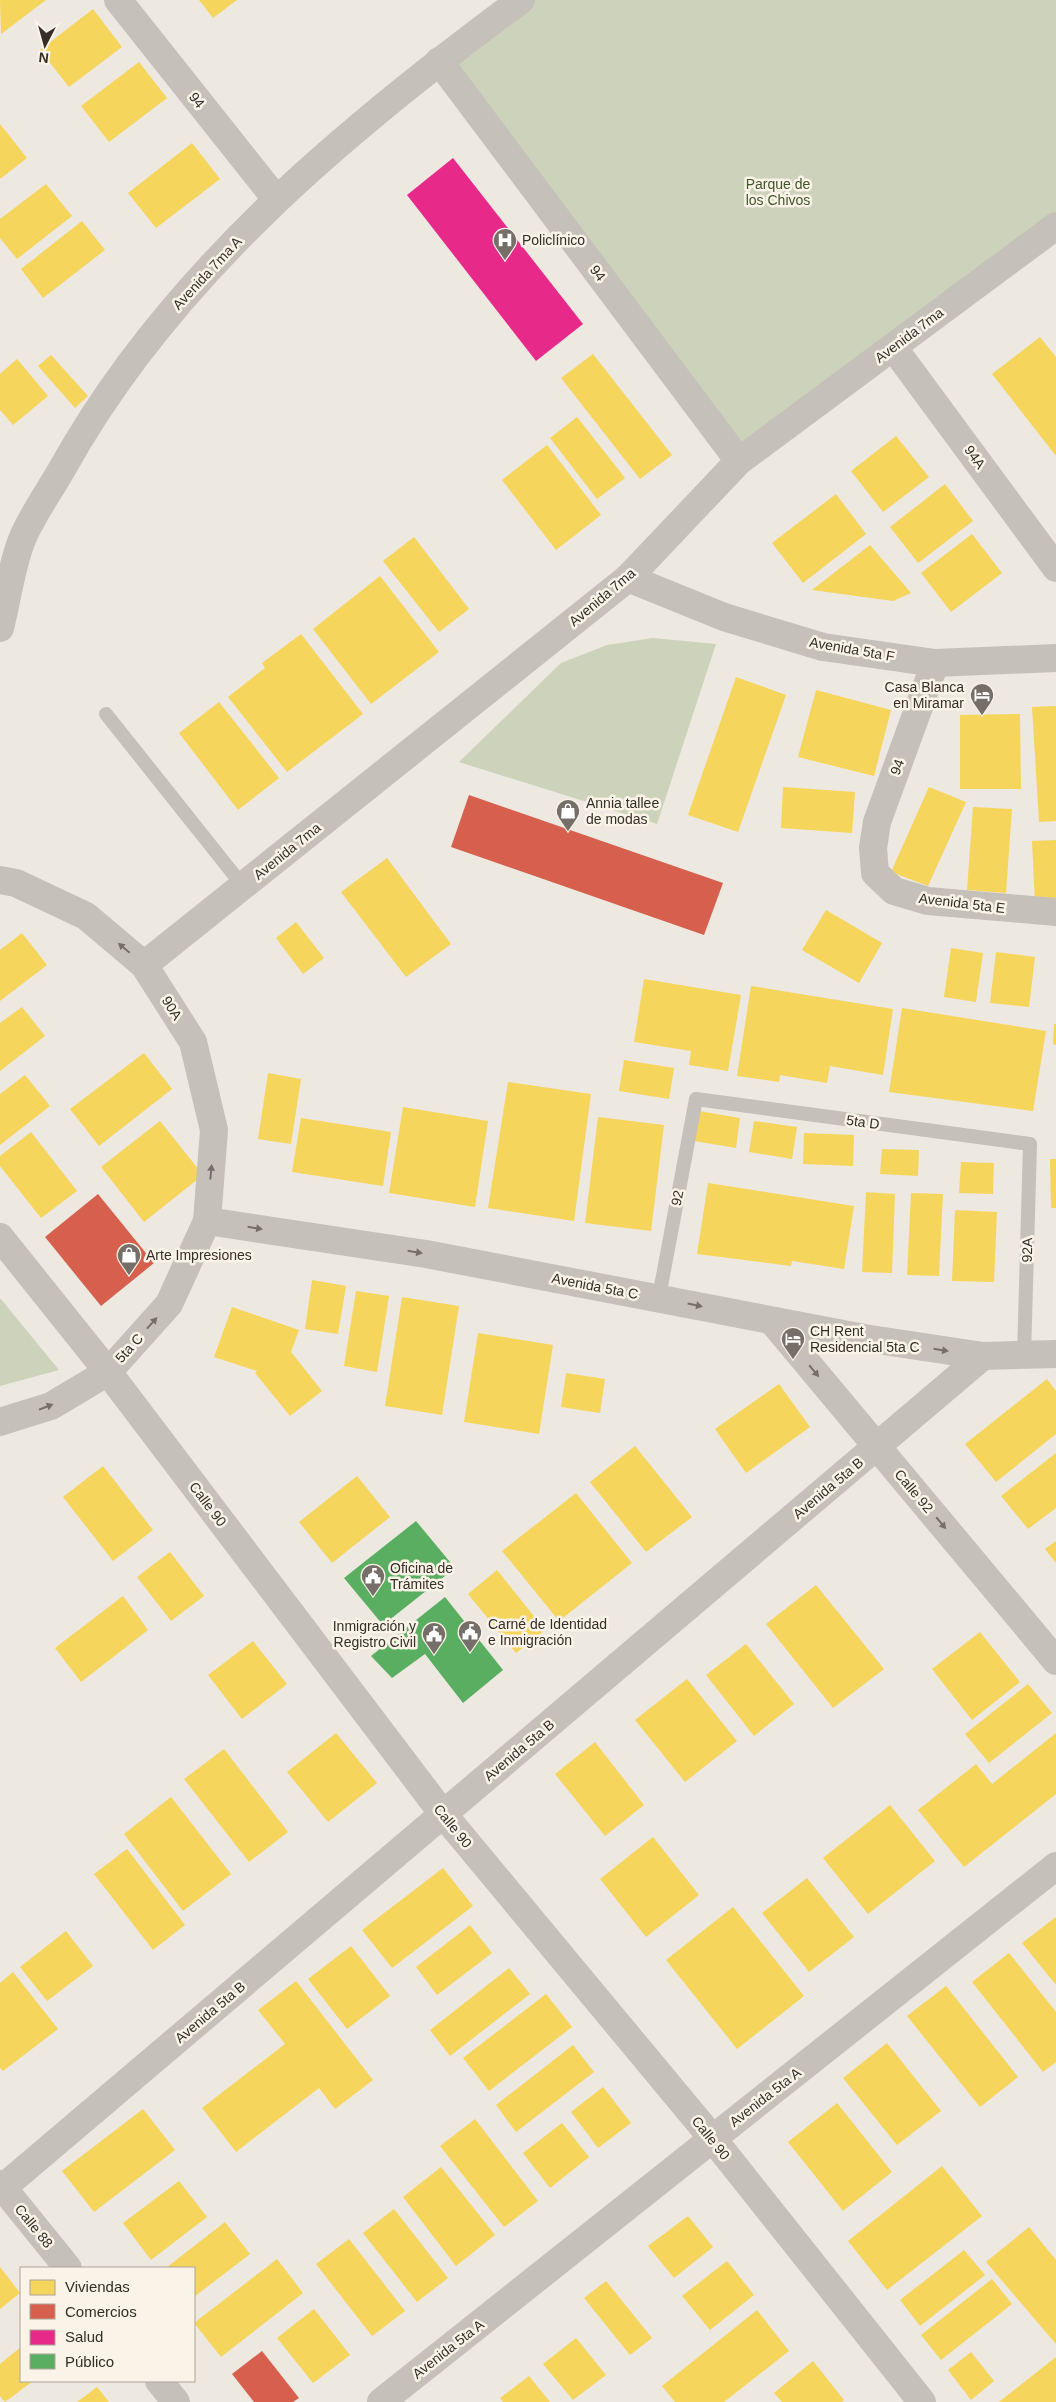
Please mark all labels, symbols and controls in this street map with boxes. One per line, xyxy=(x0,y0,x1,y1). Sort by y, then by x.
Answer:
north arrow xyxy=(20,20,70,70)
text: N xyxy=(38,49,50,66)
street label: 94 xyxy=(186,89,208,111)
park label: Parque de los Chivos xyxy=(746,176,811,208)
hospital icon: Policlínico xyxy=(492,227,518,261)
place label: Policlínico xyxy=(522,232,585,248)
street label: Avenida 7ma A xyxy=(169,233,245,313)
street label: 94 xyxy=(587,262,609,284)
street label: Avenida 7ma xyxy=(872,304,947,366)
street label: 94A xyxy=(961,442,989,472)
street label: Avenida 7ma xyxy=(566,565,639,629)
street label: Avenida 5ta F xyxy=(808,634,896,664)
place label: Casa Blanca en Miramar xyxy=(885,679,964,711)
hotel icon: Casa Blanca en Miramar xyxy=(969,682,995,716)
street label: 94 xyxy=(887,757,907,777)
place label: Annia tallee de modas xyxy=(586,795,659,827)
shop icon: Annia tallee de modas xyxy=(555,798,581,832)
street label: Avenida 7ma xyxy=(250,819,324,883)
street label: Avenida 5ta E xyxy=(918,890,1006,916)
one-way arrow xyxy=(118,943,130,954)
street label: 90A xyxy=(159,993,186,1023)
street label: 5ta D xyxy=(845,1112,881,1132)
one-way arrow xyxy=(207,1164,215,1180)
street label: 92 xyxy=(668,1189,686,1207)
one-way arrow xyxy=(247,1224,263,1232)
street label: 92A xyxy=(1019,1237,1035,1263)
shop icon: Arte Impresiones xyxy=(116,1242,142,1276)
place label: Arte Impresiones xyxy=(146,1247,252,1263)
one-way arrow xyxy=(408,1248,424,1256)
street label: Avenida 5ta C xyxy=(550,1270,640,1302)
one-way arrow xyxy=(688,1301,703,1309)
one-way arrow xyxy=(147,1316,158,1329)
place label: CH Rent Residencial 5ta C xyxy=(810,1323,920,1355)
hotel icon: CH Rent Residencial 5ta C xyxy=(780,1326,806,1360)
street label: 5ta C xyxy=(112,1330,146,1366)
one-way arrow xyxy=(934,1346,950,1354)
one-way arrow xyxy=(809,1365,820,1378)
one-way arrow xyxy=(39,1403,54,1411)
street label: Avenida 5ta B xyxy=(790,1454,866,1522)
street label: Calle 92 xyxy=(891,1466,937,1516)
street label: Calle 90 xyxy=(186,1479,230,1529)
one-way arrow xyxy=(935,1517,946,1529)
place label: Oficina de Trámites xyxy=(390,1560,453,1592)
public building icon: Oficina de Trámites xyxy=(360,1563,386,1597)
place label: Carné de Identidad e Inmigración xyxy=(488,1616,607,1648)
place label: Inmigración y Registro Civil xyxy=(333,1618,416,1650)
public building icon: Carné de Identidad e Inmigración xyxy=(457,1619,483,1653)
public building icon: Inmigración y Registro Civil xyxy=(421,1621,447,1655)
street label: Avenida 5ta B xyxy=(481,1716,557,1784)
street label: Calle 90 xyxy=(431,1801,476,1851)
street label: Avenida 5ta B xyxy=(172,1978,248,2046)
street label: Avenida 5ta A xyxy=(726,2064,804,2130)
street label: Calle 90 xyxy=(689,2113,734,2163)
street label: Calle 88 xyxy=(12,2201,57,2251)
legend xyxy=(20,2267,195,2382)
text: Viviendas xyxy=(65,2278,130,2295)
text: Comercios xyxy=(65,2303,137,2320)
street label: Avenida 5ta A xyxy=(409,2316,487,2382)
text: Salud xyxy=(65,2328,103,2345)
text: Público xyxy=(65,2353,114,2370)

